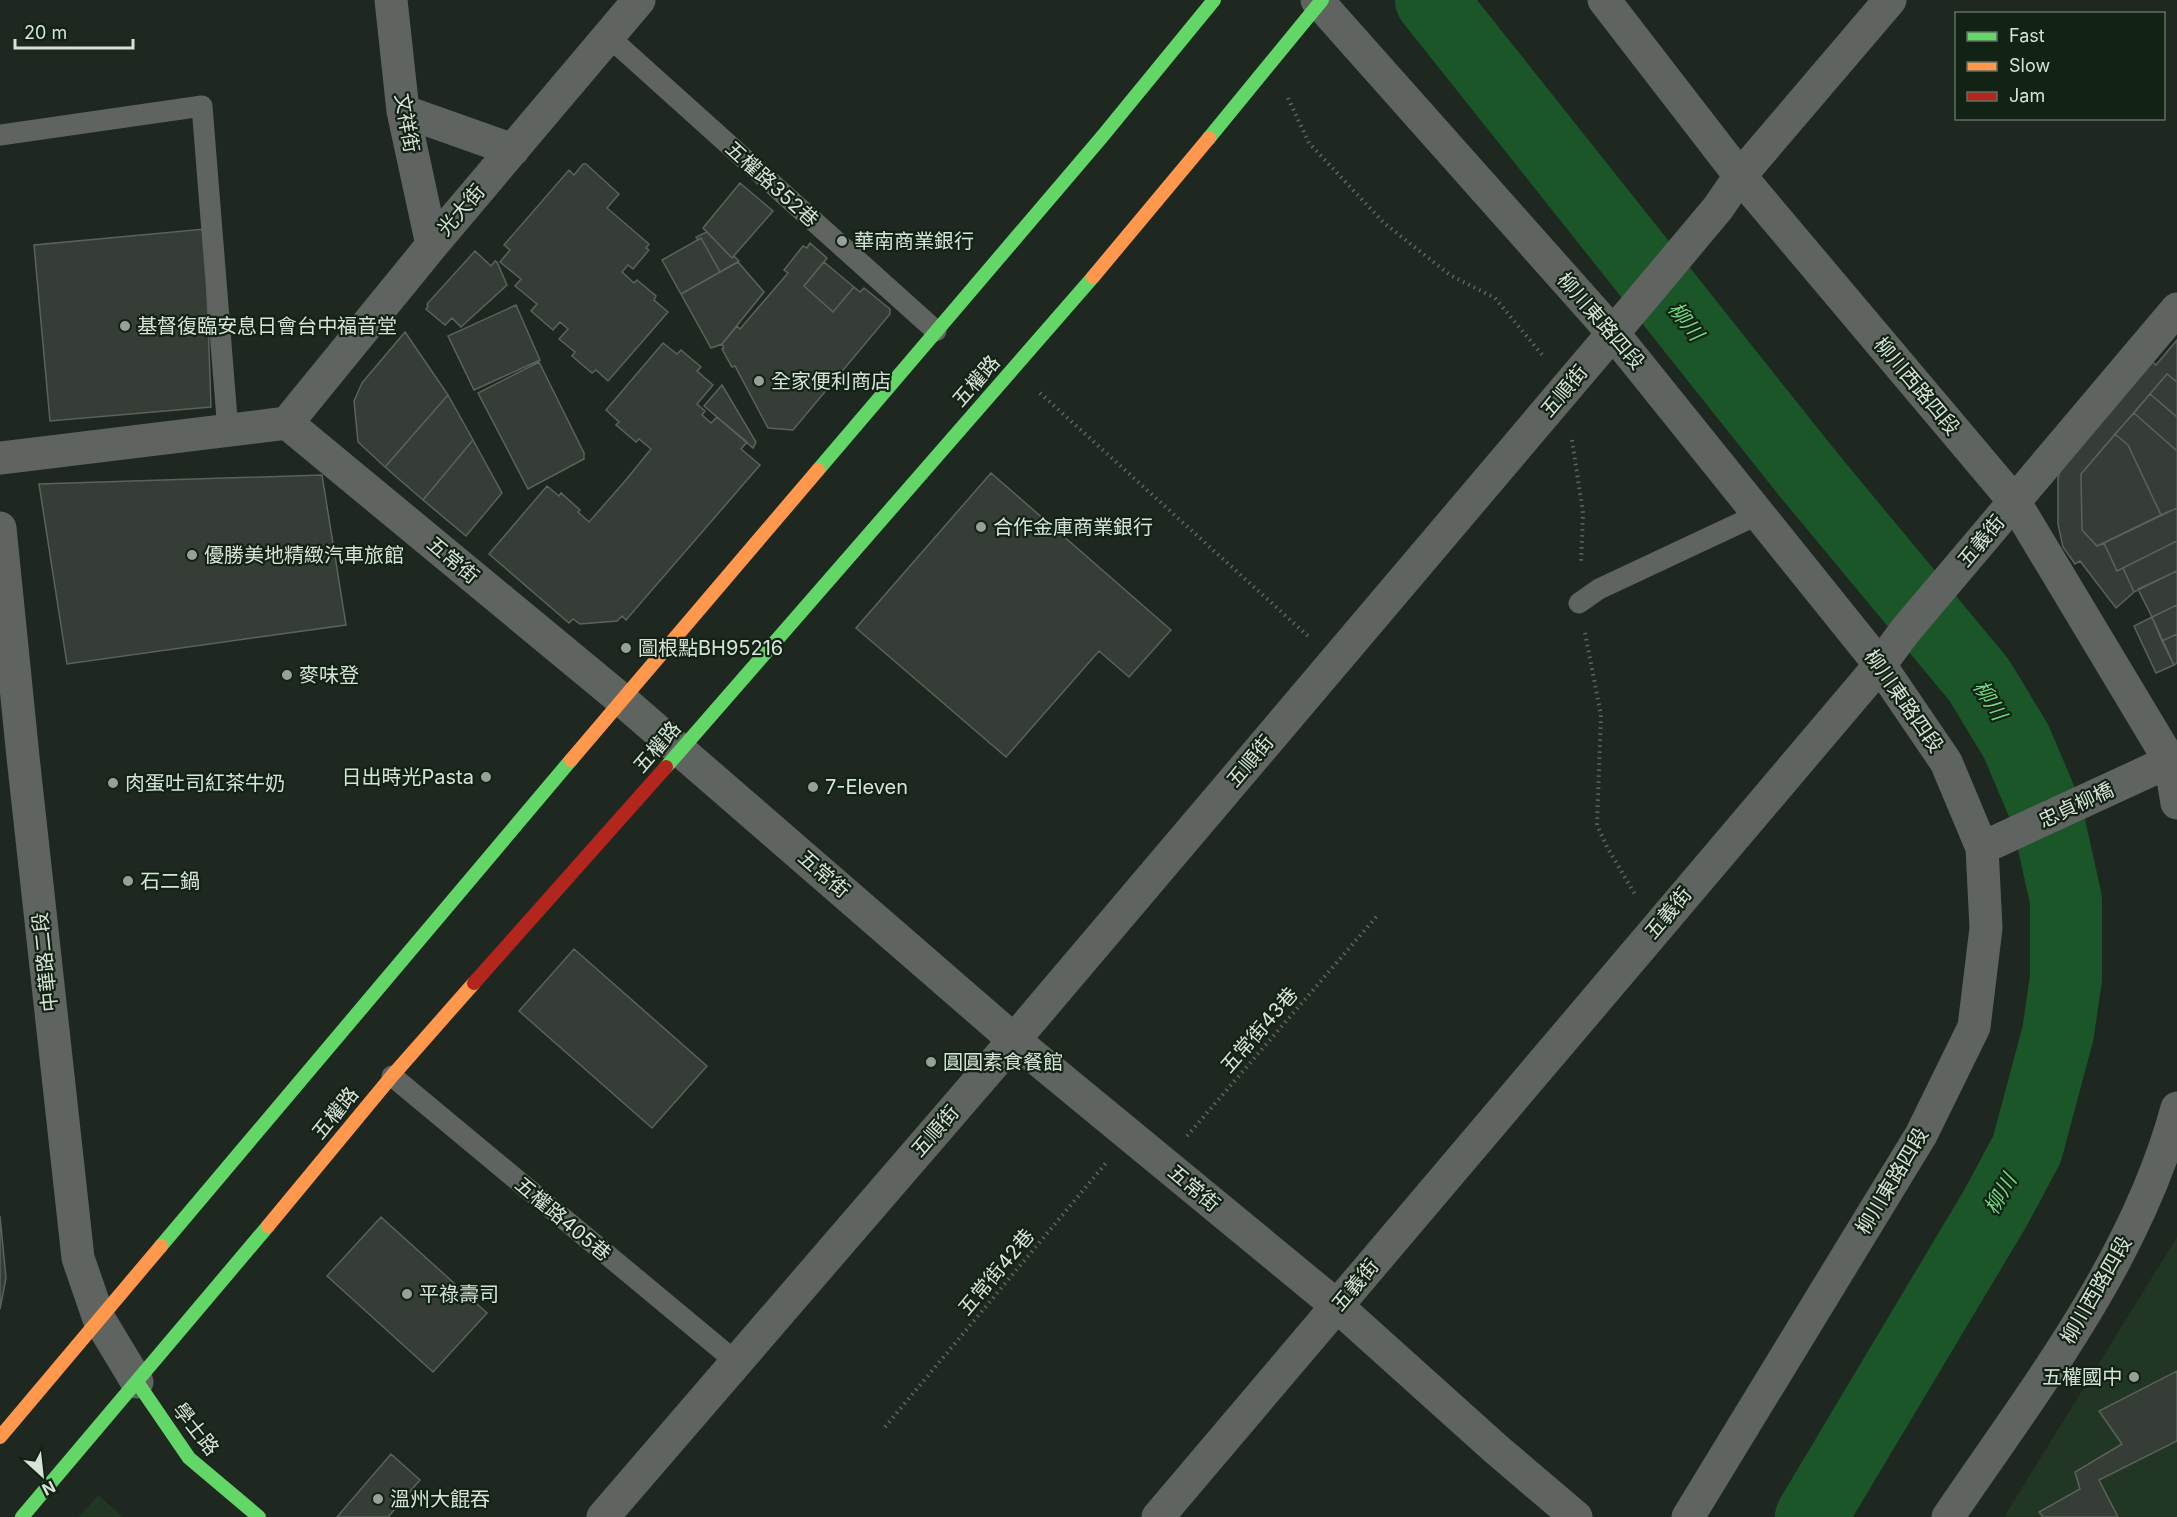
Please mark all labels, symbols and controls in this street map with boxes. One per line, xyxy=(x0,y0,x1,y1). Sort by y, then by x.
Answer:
scale bar xyxy=(15,12,134,50)
legend xyxy=(1955,12,2165,120)
text: 20 m xyxy=(24,22,67,43)
text: Fast xyxy=(2009,25,2045,46)
text: Slow xyxy=(2009,55,2050,76)
text: Jam xyxy=(2009,85,2045,106)
street label: 文祥街 xyxy=(390,91,424,155)
street label: 五權路352巷 xyxy=(721,136,823,232)
street label: 光大街 xyxy=(432,179,490,241)
place label: 華南商業銀行 xyxy=(854,229,974,253)
marker: 華南商業銀行 xyxy=(835,234,849,248)
street label: 柳川東路四段 xyxy=(1553,268,1649,374)
water label: 柳川 xyxy=(1663,297,1710,347)
place label: 基督復臨安息日會台中福音堂 xyxy=(137,314,397,338)
marker: 基督復臨安息日會台中福音堂 xyxy=(118,319,132,333)
street label: 柳川西路四段 xyxy=(1869,332,1965,440)
street label: 五權路 xyxy=(947,350,1005,412)
street label: 五順街 xyxy=(1536,360,1592,422)
place label: 全家便利商店 xyxy=(771,369,891,393)
marker: 全家便利商店 xyxy=(752,374,766,388)
street label: 五義街 xyxy=(1953,510,2009,572)
place label: 合作金庫商業銀行 xyxy=(993,515,1153,539)
marker: 合作金庫商業銀行 xyxy=(974,520,988,534)
street label: 五常街 xyxy=(422,532,484,588)
place label: 優勝美地精緻汽車旅館 xyxy=(204,543,404,567)
marker: 優勝美地精緻汽車旅館 xyxy=(185,548,199,562)
place label: 圖根點BH95216 xyxy=(638,636,783,660)
marker: 圖根點BH95216 xyxy=(619,641,633,655)
street label: 柳川東路四段 xyxy=(1860,645,1948,757)
place label: 麥味登 xyxy=(299,663,359,687)
marker: 麥味登 xyxy=(280,668,294,682)
water label: 柳川 xyxy=(1968,676,2013,726)
street label: 五權路 xyxy=(628,716,686,778)
street label: 五順街 xyxy=(1222,730,1278,792)
place label: 日出時光Pasta xyxy=(342,765,474,789)
marker: 日出時光Pasta xyxy=(479,770,493,784)
place label: 肉蛋吐司紅茶牛奶 xyxy=(125,771,285,795)
place label: 7-Eleven xyxy=(825,775,908,799)
marker: 肉蛋吐司紅茶牛奶 xyxy=(106,776,120,790)
street label: 忠貞柳橋 xyxy=(2035,777,2117,833)
marker: 7-Eleven xyxy=(806,780,820,794)
street label: 五常街 xyxy=(793,845,855,903)
place label: 石二鍋 xyxy=(140,869,200,893)
marker: 石二鍋 xyxy=(121,874,135,888)
street label: 五義街 xyxy=(1640,882,1696,944)
street label: 中華路二段 xyxy=(28,911,62,1013)
street label: 五常街43巷 xyxy=(1215,982,1303,1078)
place label: 圓圓素食餐館 xyxy=(943,1050,1063,1074)
marker: 圓圓素食餐館 xyxy=(924,1055,938,1069)
street label: 五權路 xyxy=(307,1082,363,1144)
street label: 五順街 xyxy=(906,1100,964,1162)
street label: 柳川東路四段 xyxy=(1851,1123,1933,1239)
street label: 五常街 xyxy=(1163,1160,1225,1216)
water label: 柳川 xyxy=(1979,1168,2022,1218)
street label: 五權路405巷 xyxy=(510,1172,616,1266)
street label: 五常街42巷 xyxy=(953,1224,1039,1320)
street label: 柳川西路四段 xyxy=(2056,1232,2136,1348)
street label: 五義街 xyxy=(1327,1254,1383,1316)
place label: 平祿壽司 xyxy=(419,1282,499,1306)
marker: 平祿壽司 xyxy=(400,1287,414,1301)
place label: 五權國中 xyxy=(2042,1365,2122,1389)
marker: 五權國中 xyxy=(2127,1370,2141,1384)
street label: 學士路 xyxy=(168,1398,224,1460)
north arrow xyxy=(12,1445,72,1505)
text: N xyxy=(39,1477,59,1500)
place label: 溫州大餛吞 xyxy=(390,1487,490,1511)
marker: 溫州大餛吞 xyxy=(371,1492,385,1506)

